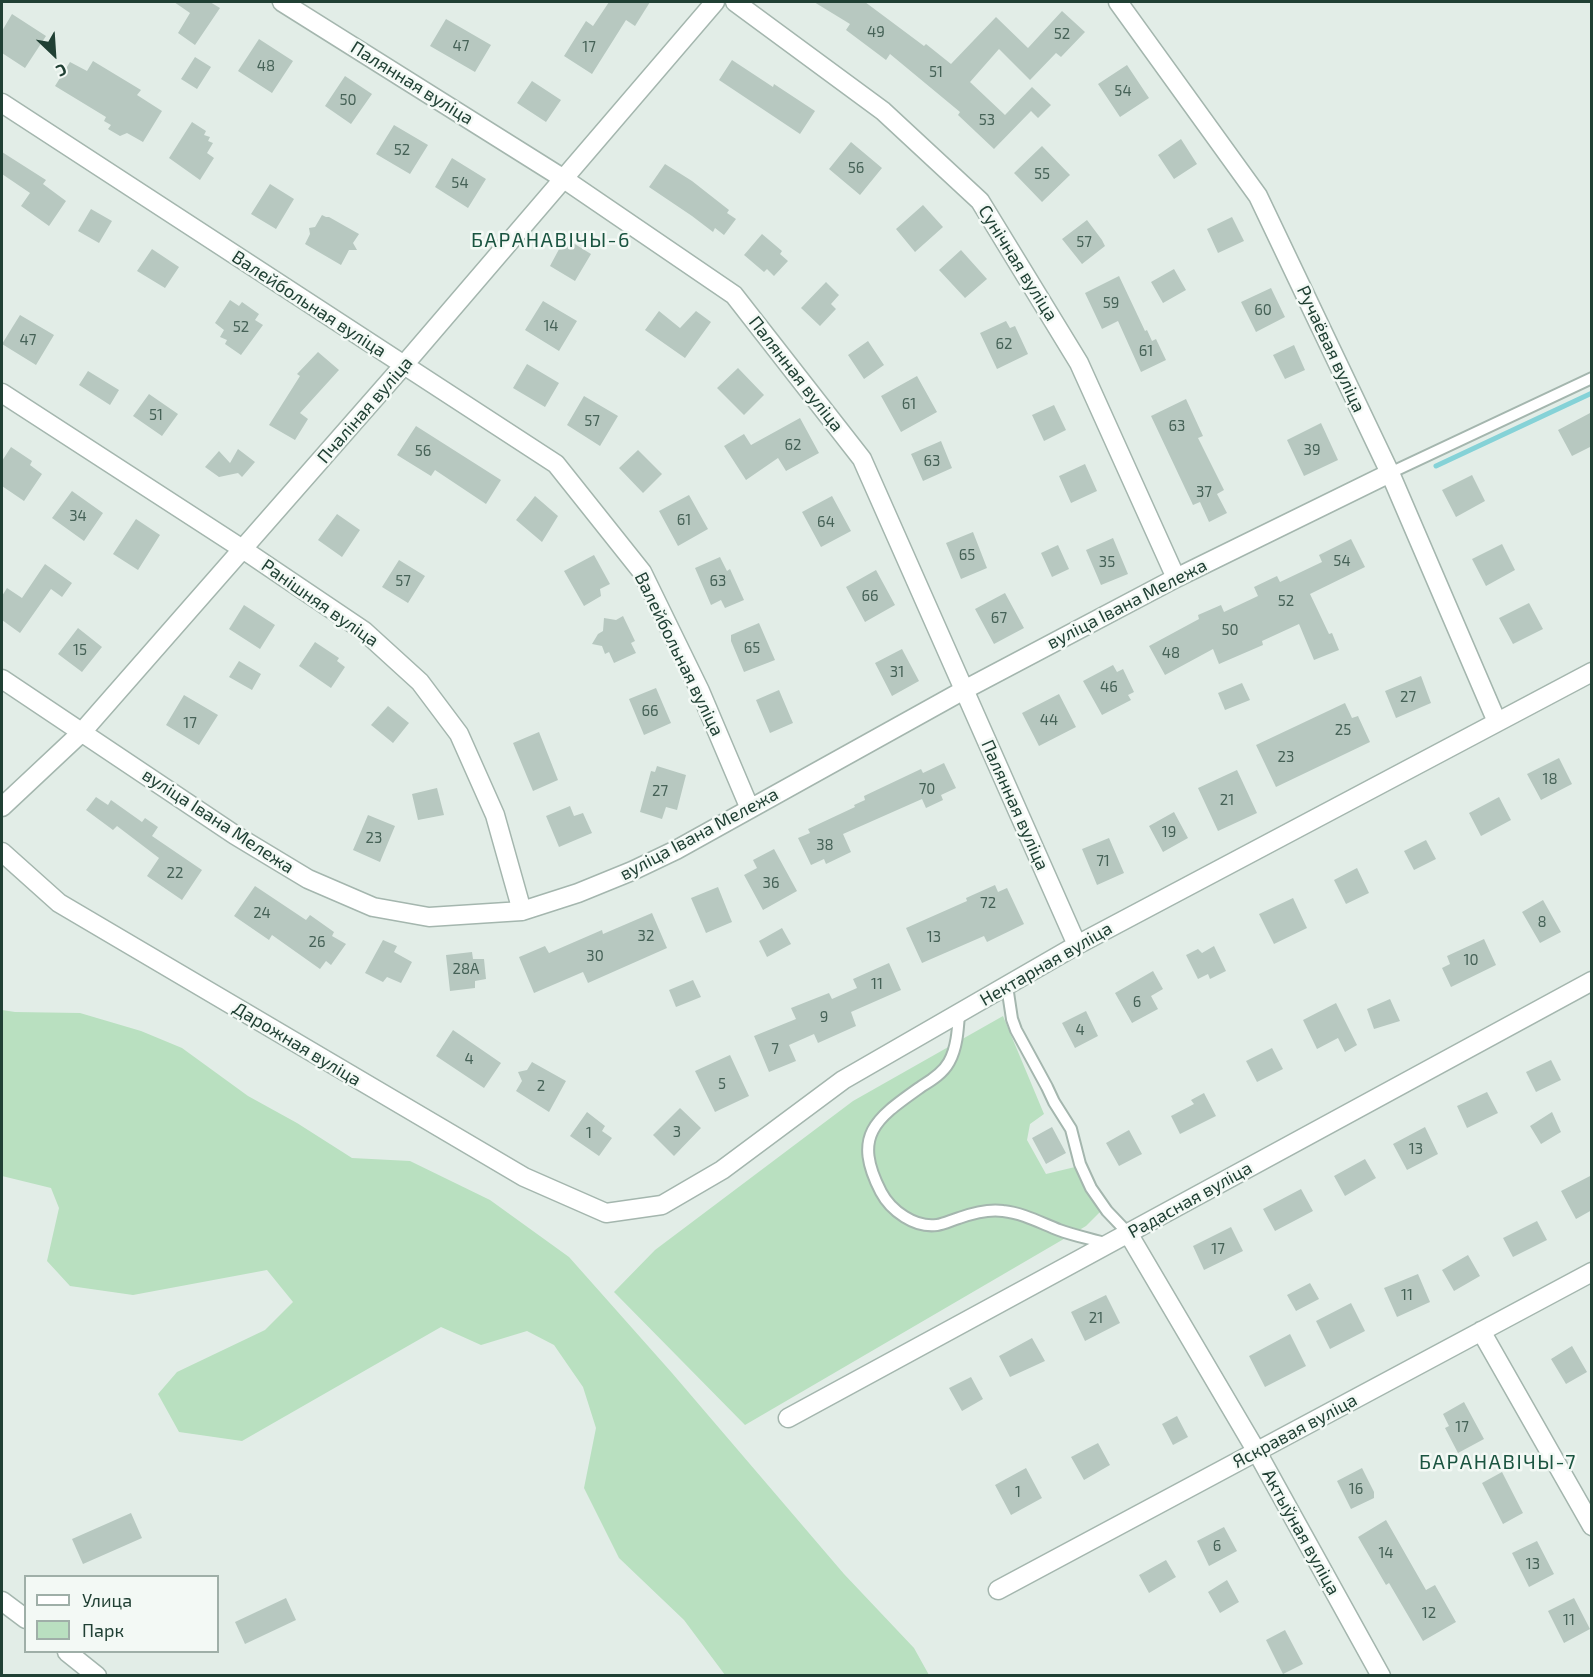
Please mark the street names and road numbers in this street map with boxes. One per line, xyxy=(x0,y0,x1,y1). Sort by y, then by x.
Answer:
street label: Палянная вуліца xyxy=(347,37,477,129)
street label: Сунічная вуліца xyxy=(974,201,1062,325)
street label: Валейбольная вуліца xyxy=(228,246,390,362)
street label: Ручаёвая вуліца xyxy=(1292,282,1370,416)
street label: Палянная вуліца xyxy=(744,312,848,436)
street label: Пчаліная вуліца xyxy=(313,352,417,468)
street label: вуліца Івана Мележа xyxy=(1043,554,1211,654)
street label: Ранішняя вуліца xyxy=(257,555,383,651)
street label: Валейбольная вуліца xyxy=(630,569,728,739)
street label: Палянная вуліца xyxy=(977,736,1053,874)
street label: вуліца Івана Мележа xyxy=(138,764,298,878)
street label: вуліца Івана Мележа xyxy=(616,783,782,885)
street label: Нектарная вуліца xyxy=(976,917,1116,1011)
street label: Дарожная вуліца xyxy=(229,997,365,1091)
street label: Радасная вуліца xyxy=(1124,1157,1256,1243)
street label: Яскравая вуліца xyxy=(1229,1389,1361,1473)
street label: Актыўная вуліца xyxy=(1257,1465,1345,1599)

